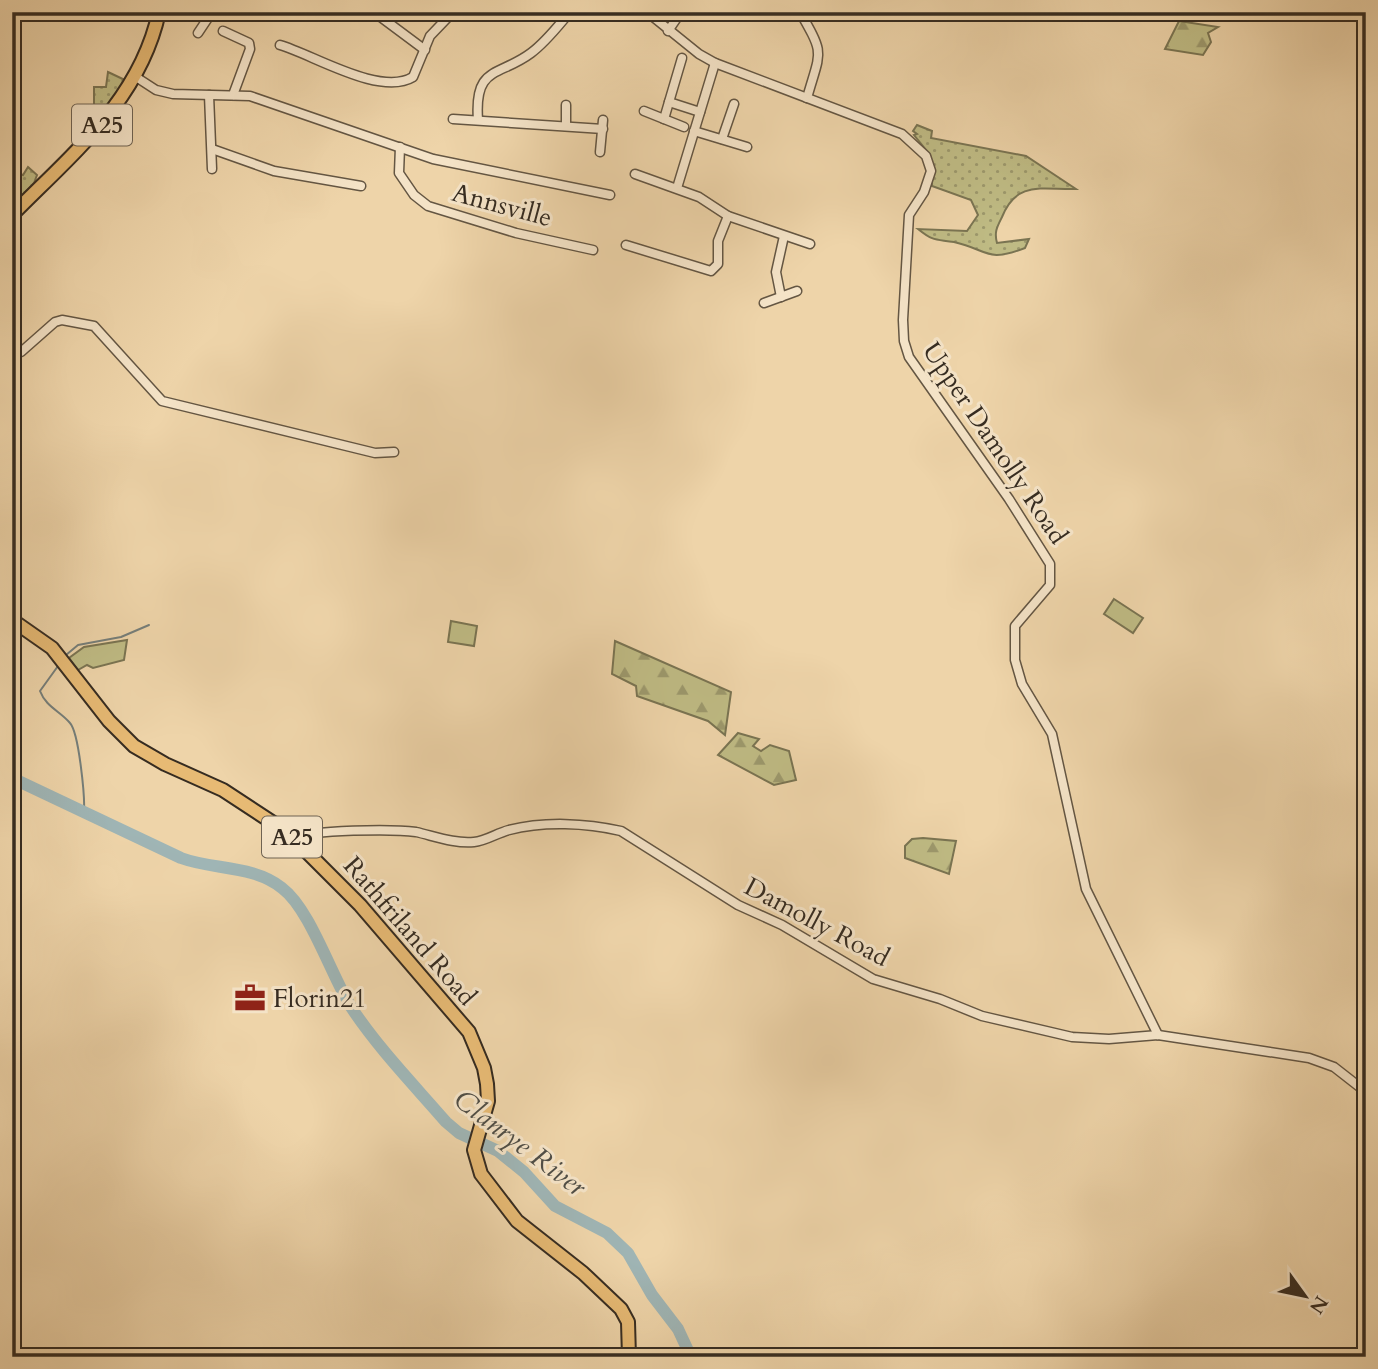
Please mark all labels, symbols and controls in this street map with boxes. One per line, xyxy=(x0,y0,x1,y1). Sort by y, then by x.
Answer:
road number: A25 xyxy=(72,104,132,146)
street label: Annsville xyxy=(448,175,556,235)
street label: Upper Damolly Road xyxy=(914,335,1076,551)
road number: A25 xyxy=(262,816,322,858)
street label: Rathfriland Road xyxy=(335,849,485,1013)
street label: Damolly Road xyxy=(738,869,896,975)
office icon: Florin21 xyxy=(233,981,267,1015)
place label: Florin21 xyxy=(273,981,367,1016)
water label: Clanrye River xyxy=(446,1081,595,1206)
north arrow xyxy=(1270,1260,1340,1330)
text: N xyxy=(1303,1291,1334,1319)

